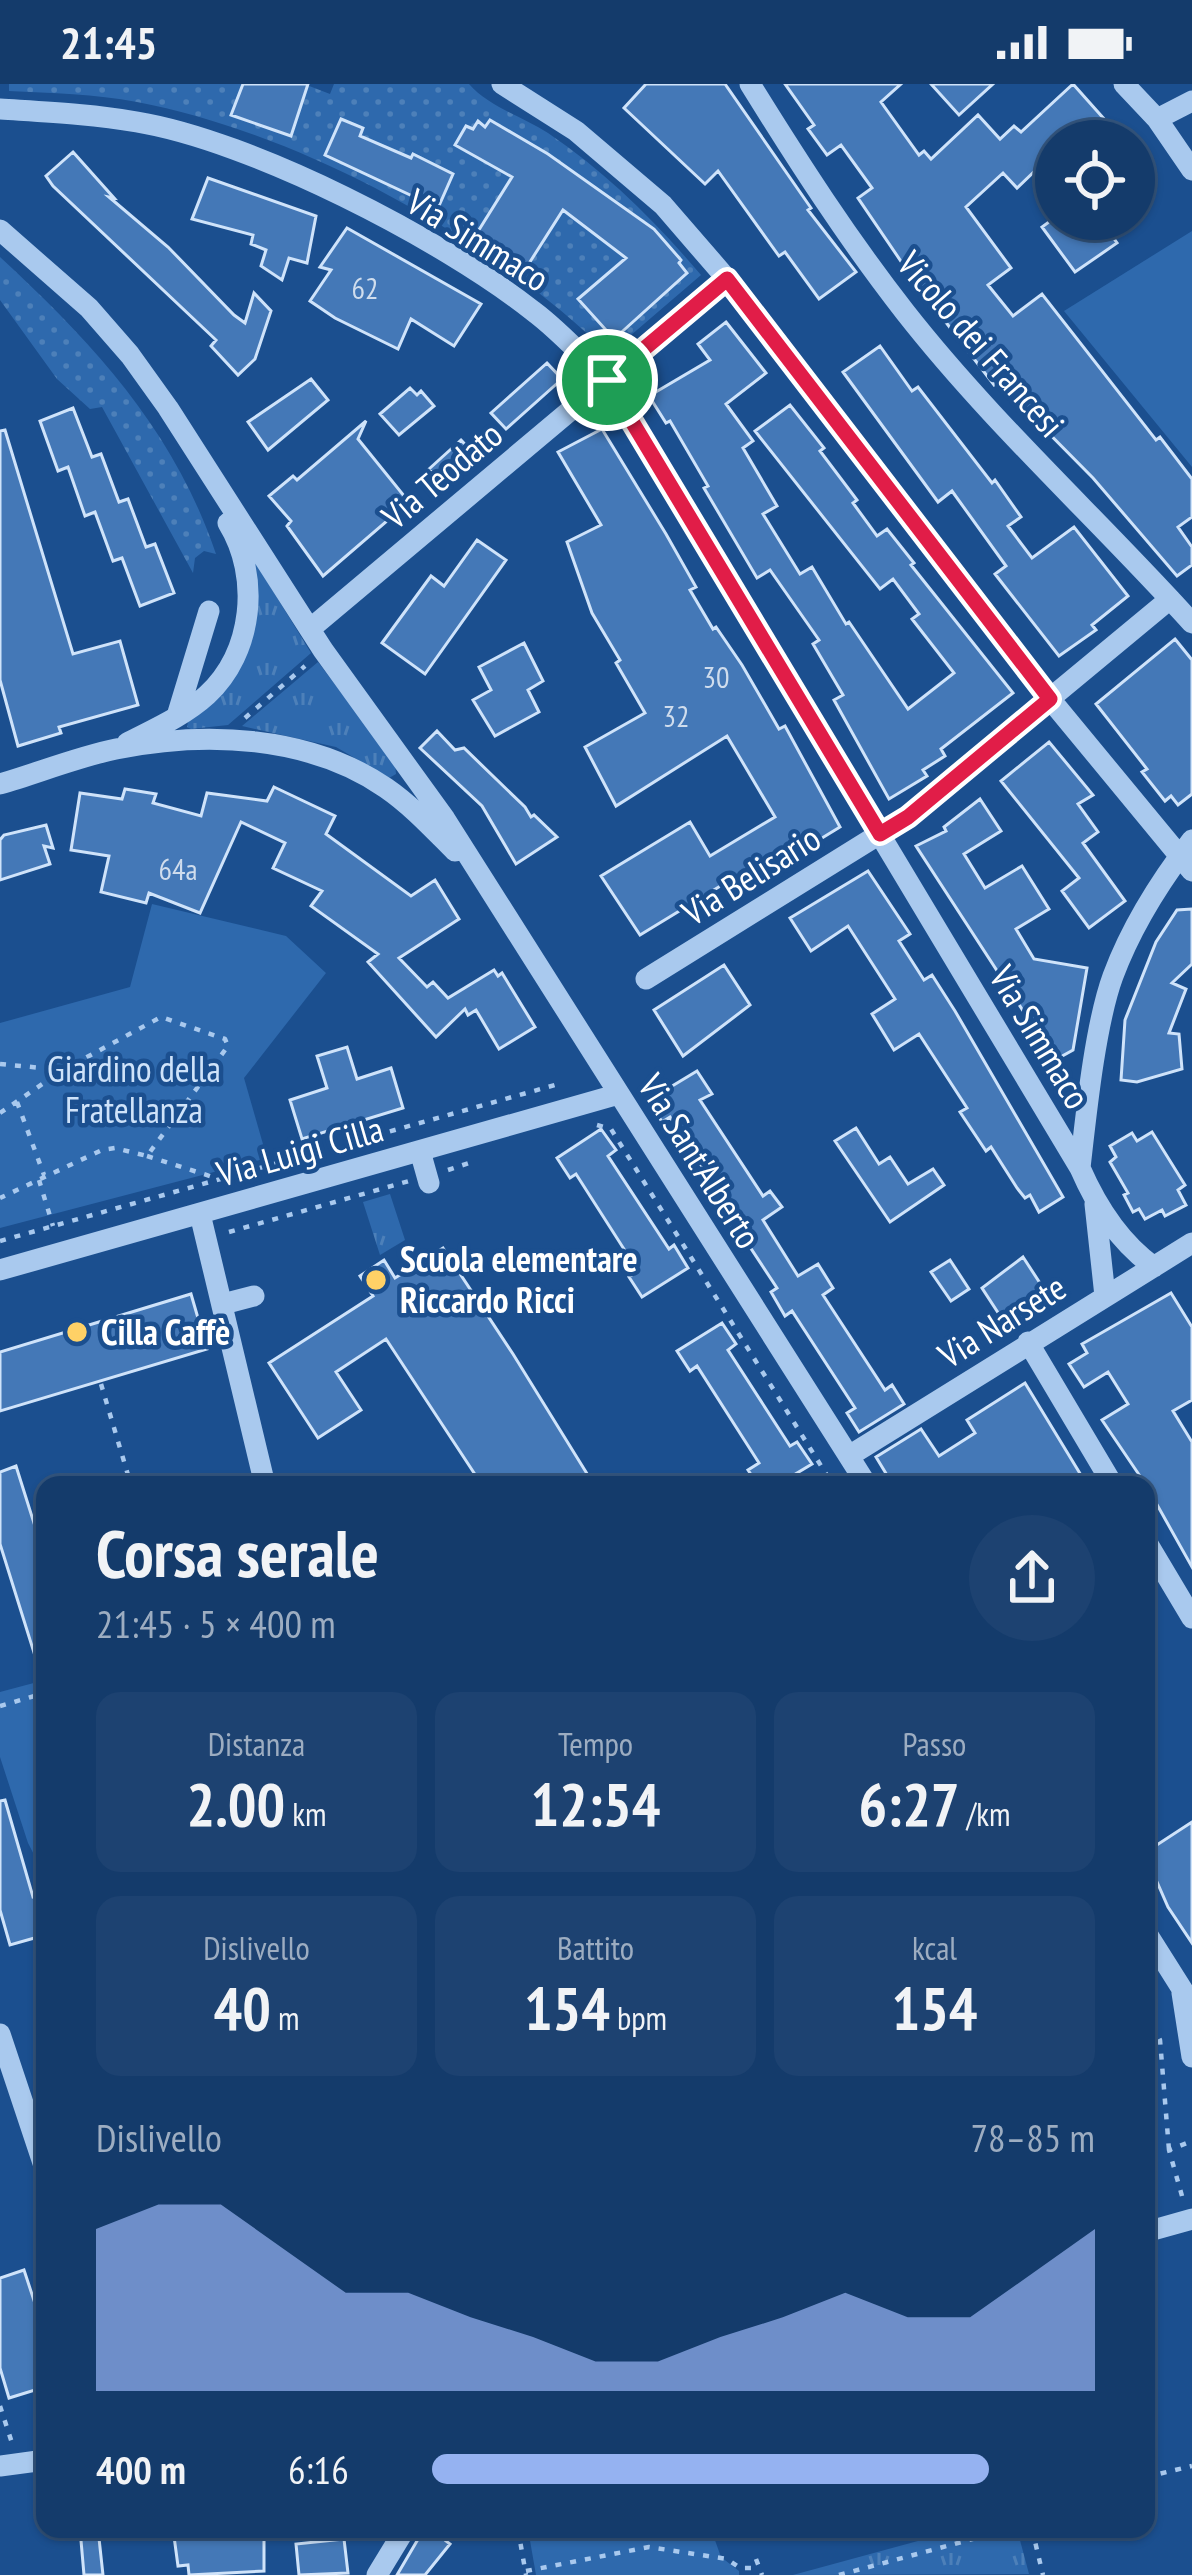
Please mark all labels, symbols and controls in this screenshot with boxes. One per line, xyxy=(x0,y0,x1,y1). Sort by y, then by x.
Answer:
text: 21:45 xyxy=(60,13,157,71)
map controls xyxy=(1035,120,1155,240)
button: locate xyxy=(1035,120,1155,240)
street label: Via Simmaco xyxy=(398,177,558,302)
street label: Vicolo dei Francesi xyxy=(887,240,1075,447)
house number: 62 xyxy=(352,268,379,307)
pin xyxy=(556,329,658,431)
icon: arrive xyxy=(574,347,640,413)
street label: Via Teodato xyxy=(371,411,512,539)
house number: 30 xyxy=(703,657,730,696)
house number: 32 xyxy=(663,696,690,735)
street label: Via Belisario xyxy=(672,814,829,936)
house number: 64a xyxy=(159,849,198,888)
street label: Via Simmaco xyxy=(979,956,1101,1117)
park label: Giardino della Fratellanza xyxy=(47,1045,221,1133)
street label: Via Sant'Alberto xyxy=(628,1064,772,1257)
street label: Via Luigi Cilla xyxy=(210,1104,388,1197)
place label: Scuola elementare Riccardo Ricci xyxy=(400,1235,638,1323)
street label: Via Narsete xyxy=(928,1263,1074,1379)
marker: Scuola elementare Riccardo Ricci xyxy=(363,1267,389,1293)
place label: Cilla Caffè xyxy=(101,1308,231,1355)
marker: Cilla Caffè xyxy=(64,1319,90,1345)
text: Corsa serale xyxy=(96,1510,379,1595)
button: share xyxy=(969,1515,1095,1641)
text: 21:45 · 5 × 400 m xyxy=(96,1598,336,1649)
text: Distanza xyxy=(208,1722,305,1765)
text: Tempo xyxy=(558,1722,633,1765)
text: Passo xyxy=(903,1722,966,1765)
text: 2.00 xyxy=(186,1765,285,1843)
text: 12:54 xyxy=(531,1765,660,1843)
text: 6:27 xyxy=(858,1765,960,1843)
text: km xyxy=(285,1792,327,1835)
text: /km xyxy=(960,1792,1011,1835)
text: Dislivello xyxy=(203,1926,310,1969)
text: Battito xyxy=(557,1926,634,1969)
text: kcal xyxy=(912,1926,957,1969)
text: 40 xyxy=(214,1969,271,2047)
text: 154 xyxy=(524,1969,610,2047)
text: 154 xyxy=(891,1969,978,2047)
text: m xyxy=(271,1996,299,2039)
text: bpm xyxy=(610,1996,667,2039)
text: Dislivello xyxy=(96,2112,222,2163)
text: 78–85 m xyxy=(970,2112,1095,2163)
text: 400 m xyxy=(96,2444,186,2495)
text: 6:16 xyxy=(288,2444,349,2495)

